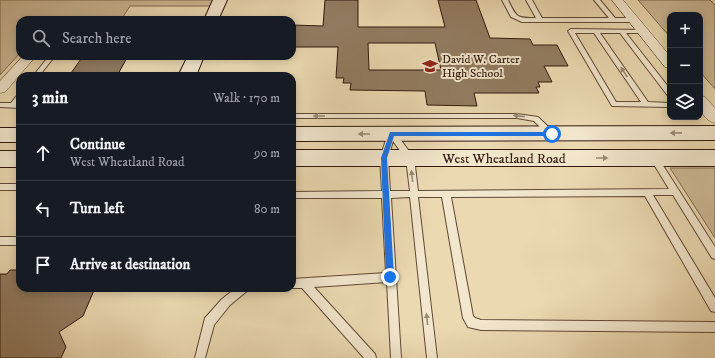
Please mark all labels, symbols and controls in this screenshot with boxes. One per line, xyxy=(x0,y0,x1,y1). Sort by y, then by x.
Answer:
map controls xyxy=(667,12,703,120)
button: + xyxy=(667,12,703,48)
search box xyxy=(16,16,296,60)
icon: search xyxy=(30,27,52,49)
text: Search here xyxy=(62,29,131,48)
button: − xyxy=(667,48,703,84)
place label: David W. Carter High School xyxy=(442,52,520,81)
school or university icon: David W. Carter High School xyxy=(421,57,439,75)
one-way arrow xyxy=(621,67,628,78)
button: layers xyxy=(667,84,703,120)
text: 3 min xyxy=(32,87,68,109)
text: Walk · 170 m xyxy=(213,90,280,106)
one-way arrow xyxy=(312,113,325,119)
one-way arrow xyxy=(513,113,525,120)
route start xyxy=(543,125,561,143)
one-way arrow xyxy=(669,130,682,136)
one-way arrow xyxy=(357,131,370,137)
text: Continue xyxy=(70,135,125,154)
icon: ahead xyxy=(32,142,54,164)
text: 90 m xyxy=(254,145,280,161)
street label: West Wheatland Road xyxy=(441,150,566,168)
text: West Wheatland Road xyxy=(70,154,184,170)
one-way arrow xyxy=(596,155,609,161)
one-way arrow xyxy=(408,170,415,182)
icon: left xyxy=(32,198,54,220)
text: Turn left xyxy=(70,199,124,218)
text: 80 m xyxy=(254,201,280,217)
icon: arrive xyxy=(32,254,54,276)
text: Arrive at destination xyxy=(70,255,190,274)
route end xyxy=(381,268,399,286)
one-way arrow xyxy=(424,313,431,325)

